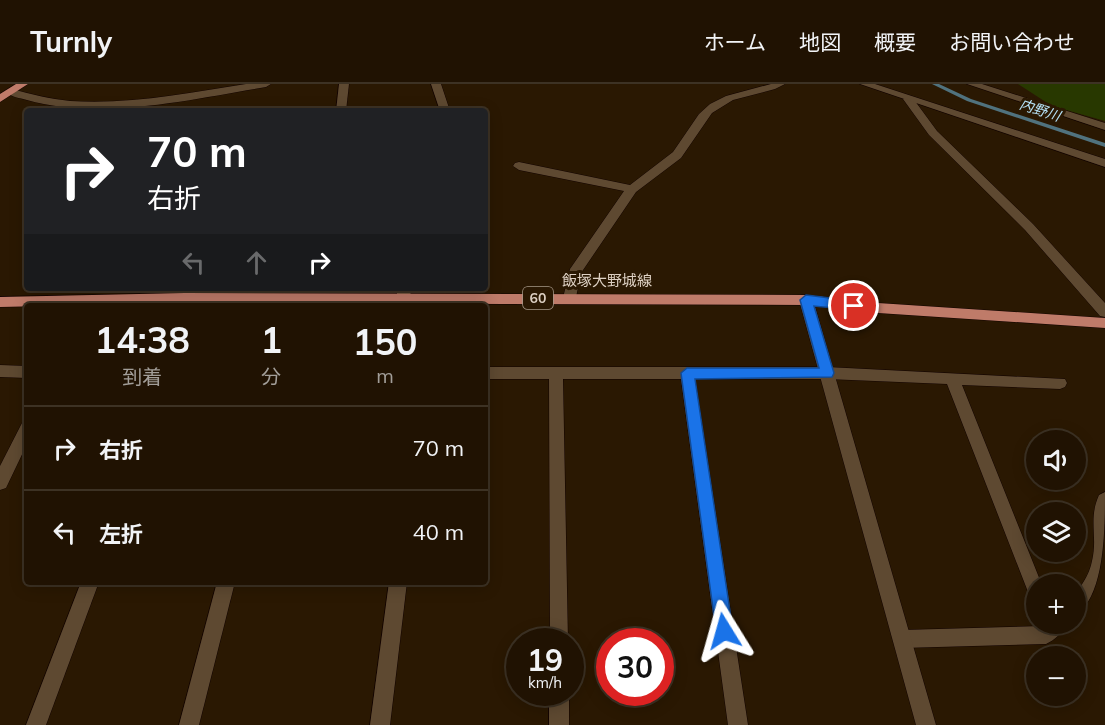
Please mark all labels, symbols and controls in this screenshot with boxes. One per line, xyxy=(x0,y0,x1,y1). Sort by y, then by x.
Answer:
text: Turnly xyxy=(30,24,112,59)
text: ホーム xyxy=(704,29,766,55)
text: 地図 xyxy=(799,29,841,55)
text: 概要 xyxy=(874,29,916,55)
text: お問い合わせ xyxy=(949,29,1075,55)
water label: 内野川 xyxy=(1017,95,1065,126)
text: 70 m xyxy=(147,125,247,178)
icon: right xyxy=(48,132,126,210)
text: 右折 xyxy=(147,181,201,215)
icon: left xyxy=(177,246,210,279)
icon: ahead xyxy=(240,246,273,279)
icon: right xyxy=(303,246,336,279)
street label: 飯塚大野城線 xyxy=(562,271,652,290)
pin xyxy=(828,280,879,331)
road number: 60 xyxy=(523,287,553,309)
icon: arrive xyxy=(837,289,870,322)
text: 14:38 xyxy=(95,317,190,362)
text: 1 xyxy=(260,317,282,362)
text: 150 xyxy=(353,319,417,364)
text: m xyxy=(376,363,394,388)
text: 到着 xyxy=(122,364,162,389)
text: 分 xyxy=(261,364,281,389)
map controls xyxy=(1026,430,1086,706)
button: sound xyxy=(1026,430,1086,490)
icon: right xyxy=(48,432,81,465)
text: 70 m xyxy=(413,434,464,462)
text: 右折 xyxy=(99,436,143,464)
button: layers xyxy=(1026,502,1086,562)
icon: left xyxy=(48,516,81,549)
text: 40 m xyxy=(413,518,464,546)
text: 左折 xyxy=(99,520,143,548)
button: + xyxy=(1026,574,1086,634)
position arrow xyxy=(692,599,756,663)
speed limit sign: 30 xyxy=(596,628,674,706)
text: 19 xyxy=(527,641,563,679)
button: − xyxy=(1026,646,1086,706)
text: km/h xyxy=(528,673,562,692)

